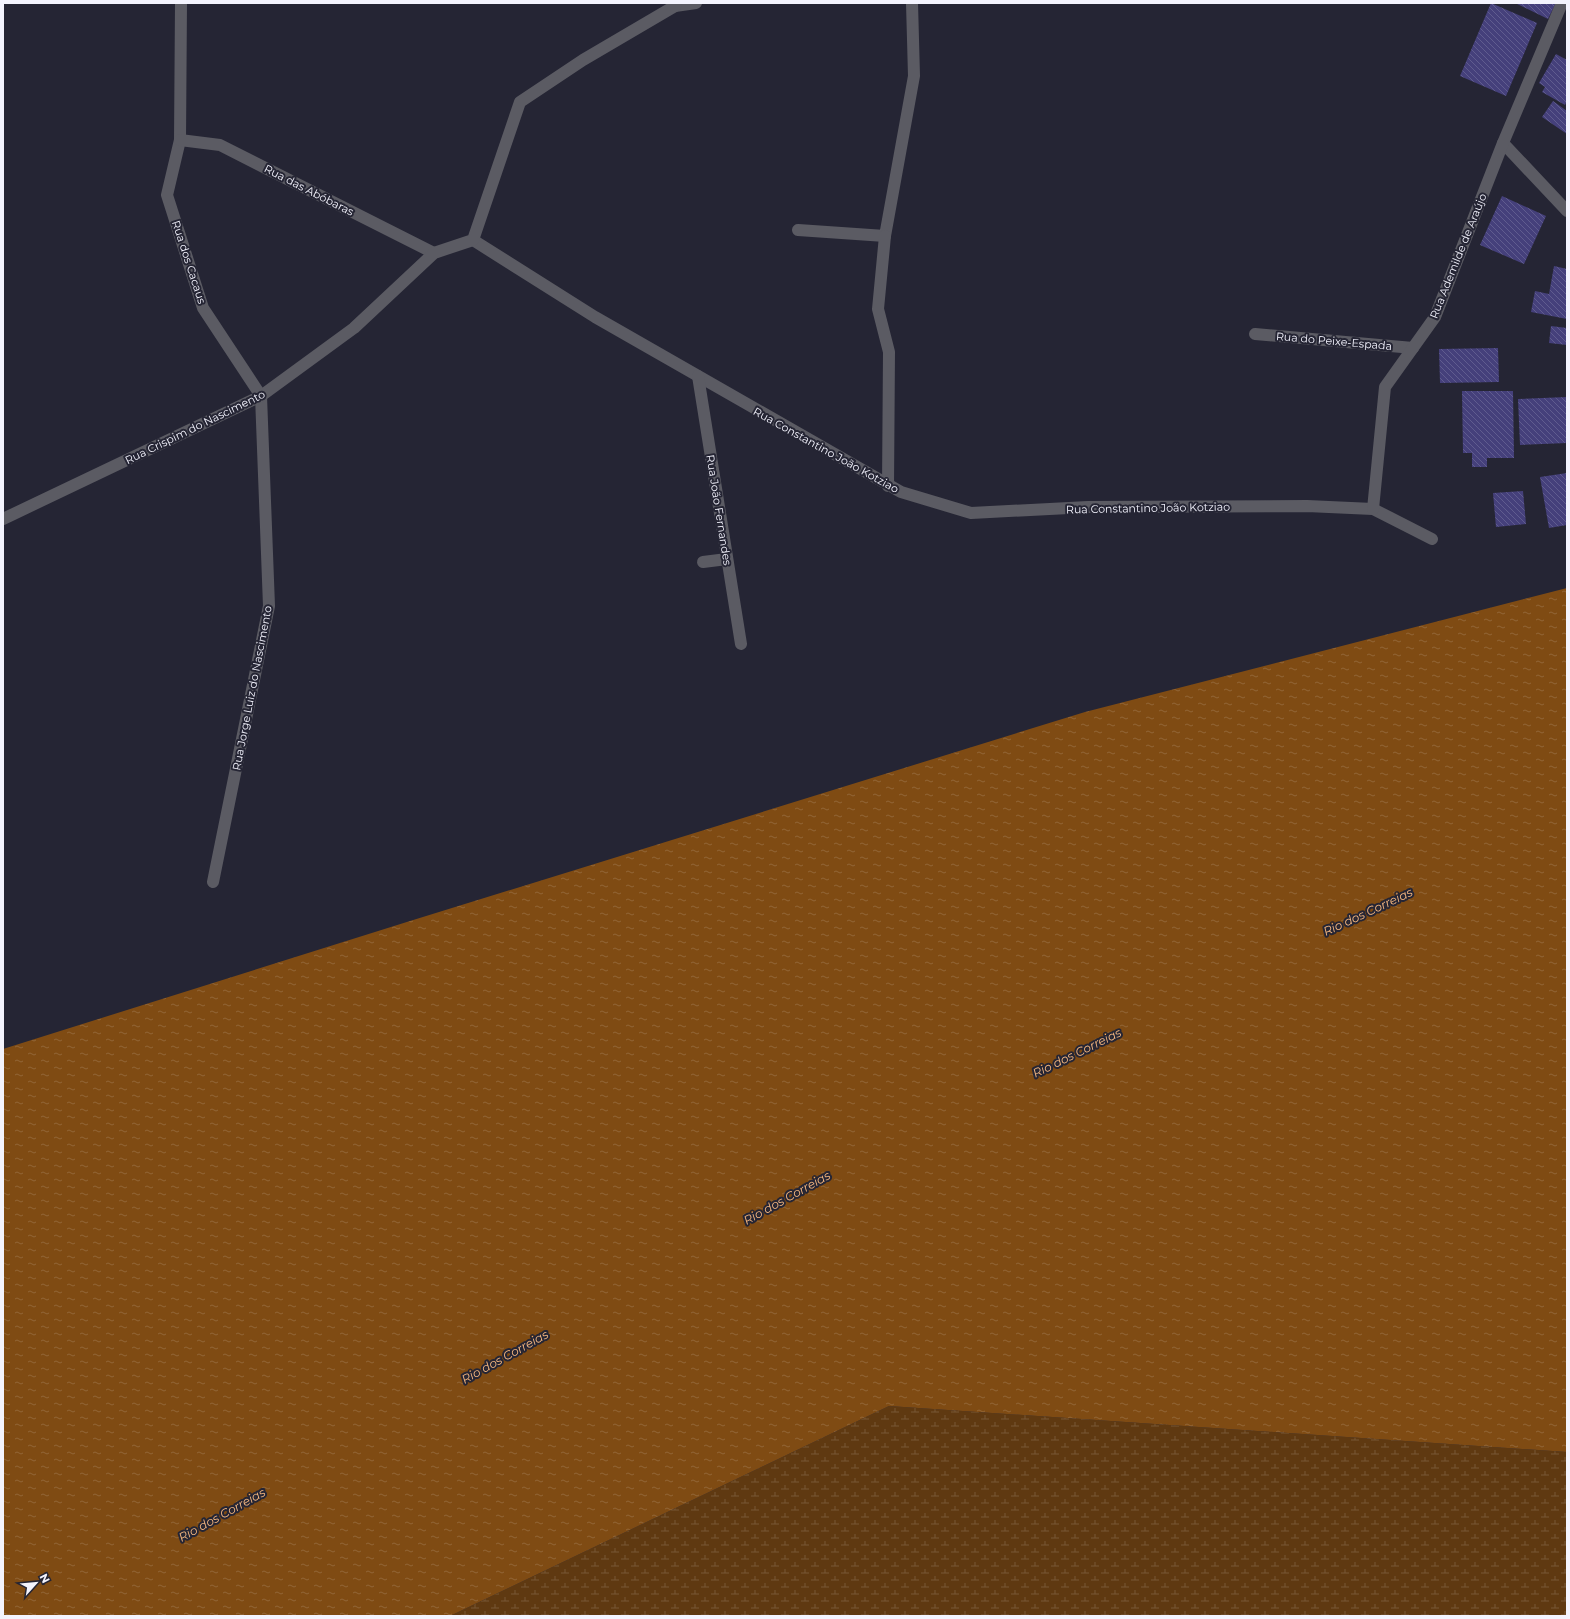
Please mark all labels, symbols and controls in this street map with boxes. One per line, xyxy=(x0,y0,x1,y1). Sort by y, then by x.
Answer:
street label: Rua das Abóbaras xyxy=(262,161,357,219)
street label: Rua Ademilde de Araújo xyxy=(1426,191,1490,321)
street label: Rua dos Cacaus xyxy=(169,218,209,306)
street label: Rua do Peixe-Espada xyxy=(1275,329,1393,353)
street label: Rua Crispim do Nascimento xyxy=(123,387,267,467)
street label: Rua Constantino João Kotziao xyxy=(751,404,901,496)
street label: Rua João Fernandes xyxy=(703,454,735,567)
street label: Rua Constantino João Kotziao xyxy=(1066,500,1230,516)
street label: Rua Jorge Luiz do Nascimento xyxy=(229,604,275,772)
water label: Rio dos Correias xyxy=(1321,884,1415,939)
water label: Rio dos Correias xyxy=(1030,1024,1124,1081)
water label: Rio dos Correias xyxy=(741,1167,833,1228)
water label: Rio dos Correias xyxy=(459,1326,551,1387)
water label: Rio dos Correias xyxy=(176,1484,268,1545)
north arrow xyxy=(16,1563,56,1603)
text: N xyxy=(37,1571,53,1586)

